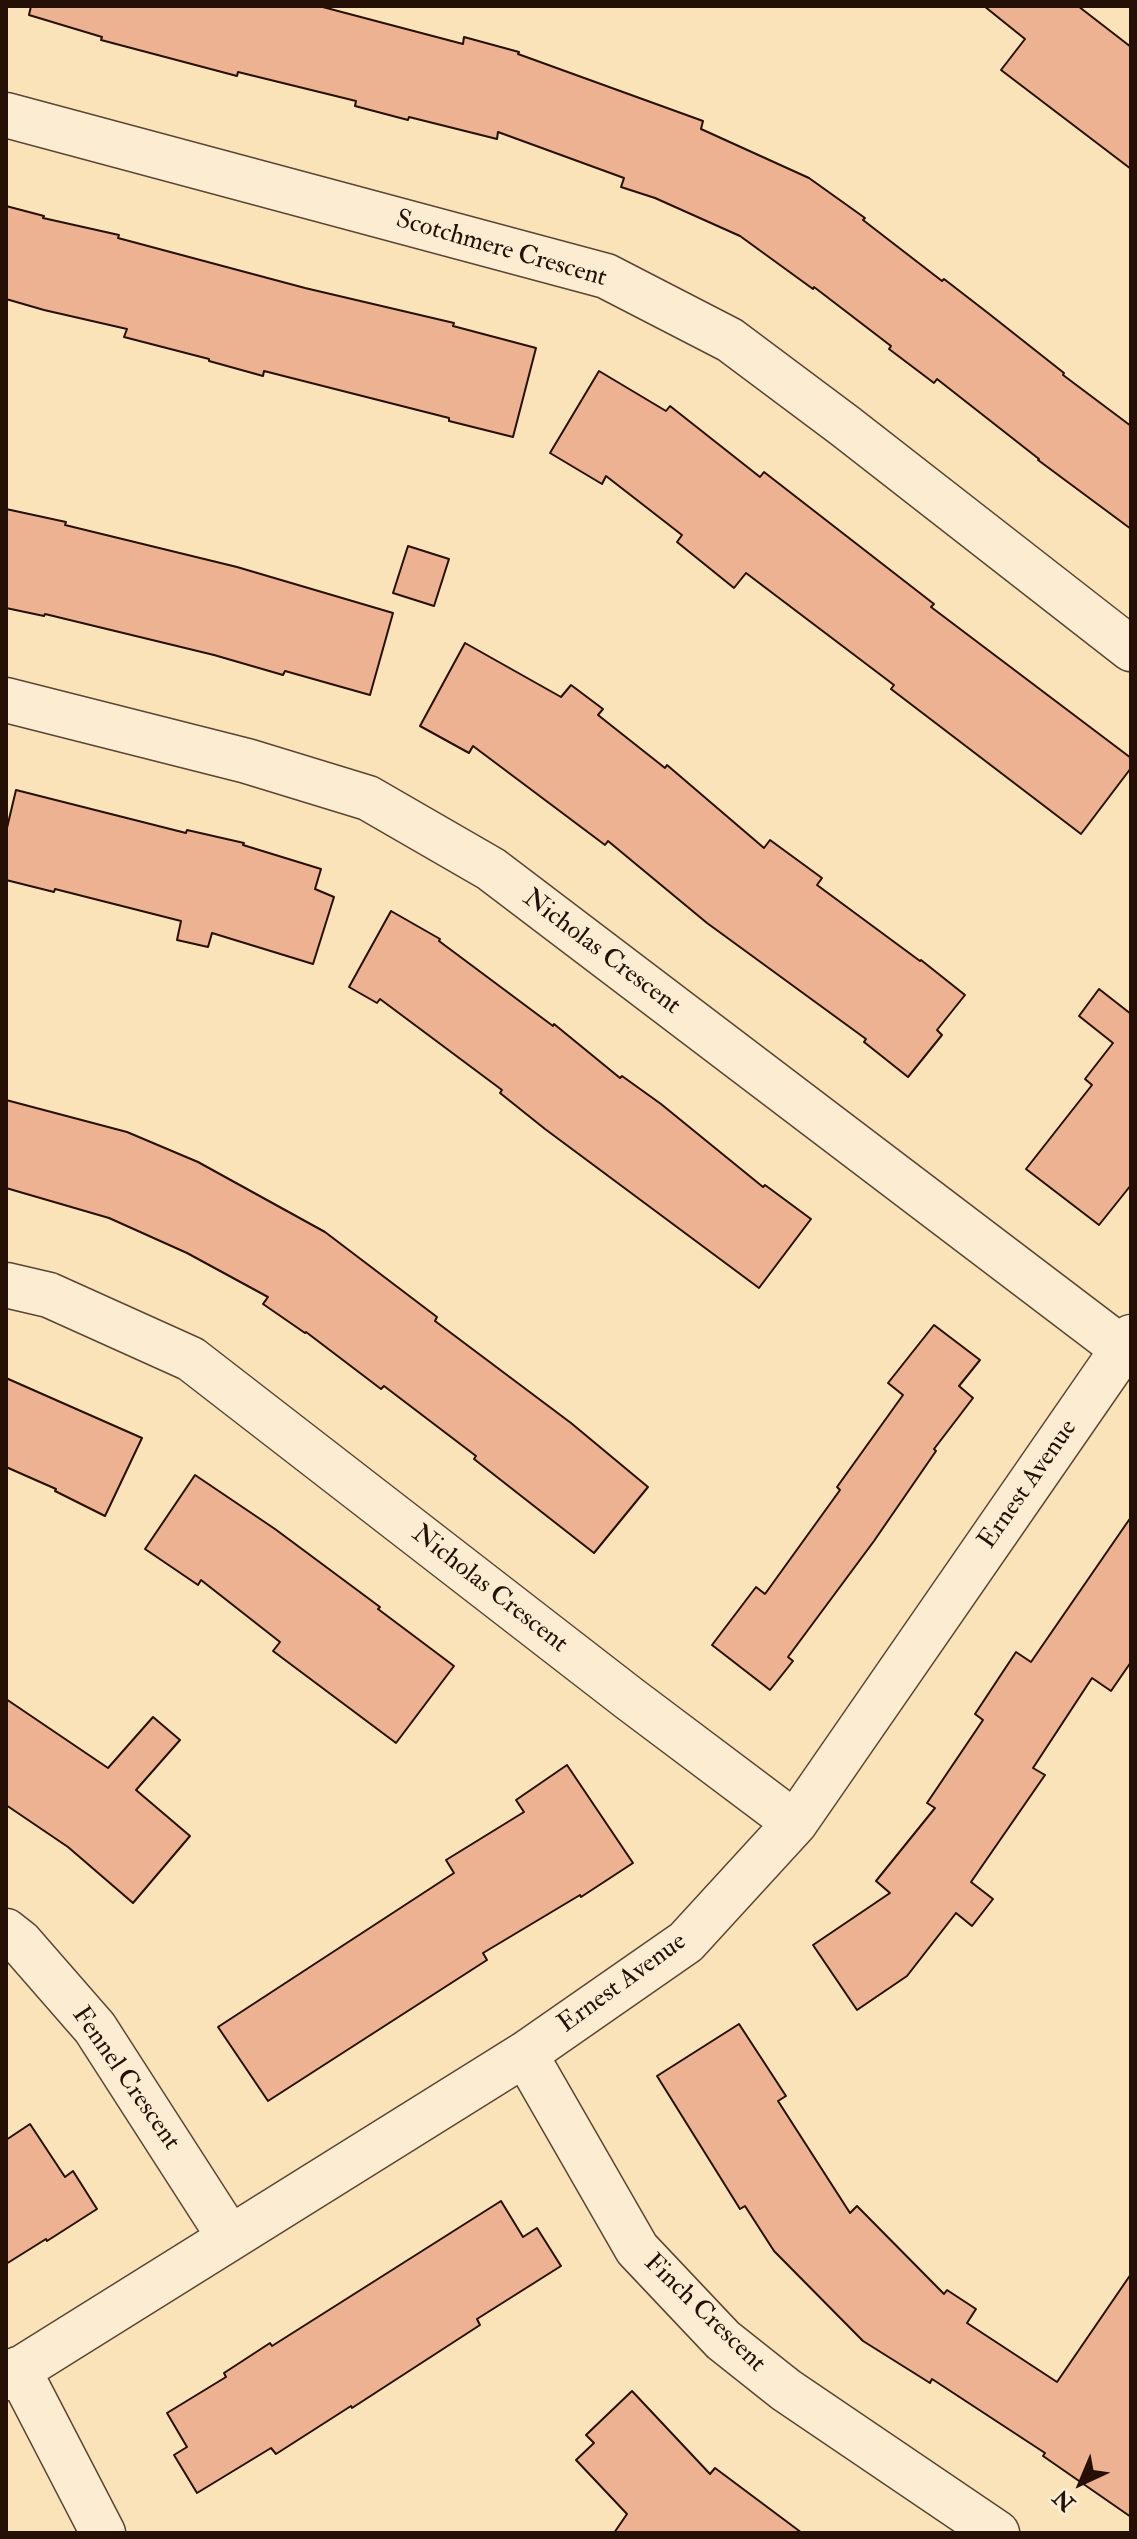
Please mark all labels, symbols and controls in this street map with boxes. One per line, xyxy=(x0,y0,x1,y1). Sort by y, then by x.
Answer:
street label: Scotchmere Crescent xyxy=(392,205,610,295)
street label: Nicholas Crescent xyxy=(516,884,686,1022)
street label: Ernest Avenue xyxy=(973,1414,1085,1556)
street label: Nicholas Crescent xyxy=(405,1519,573,1661)
street label: Ernest Avenue xyxy=(553,1927,693,2041)
street label: Fennel Crescent xyxy=(64,2001,186,2157)
street label: Finch Crescent xyxy=(637,2248,771,2380)
north arrow xyxy=(1041,2443,1121,2523)
text: N xyxy=(1048,2483,1081,2517)

